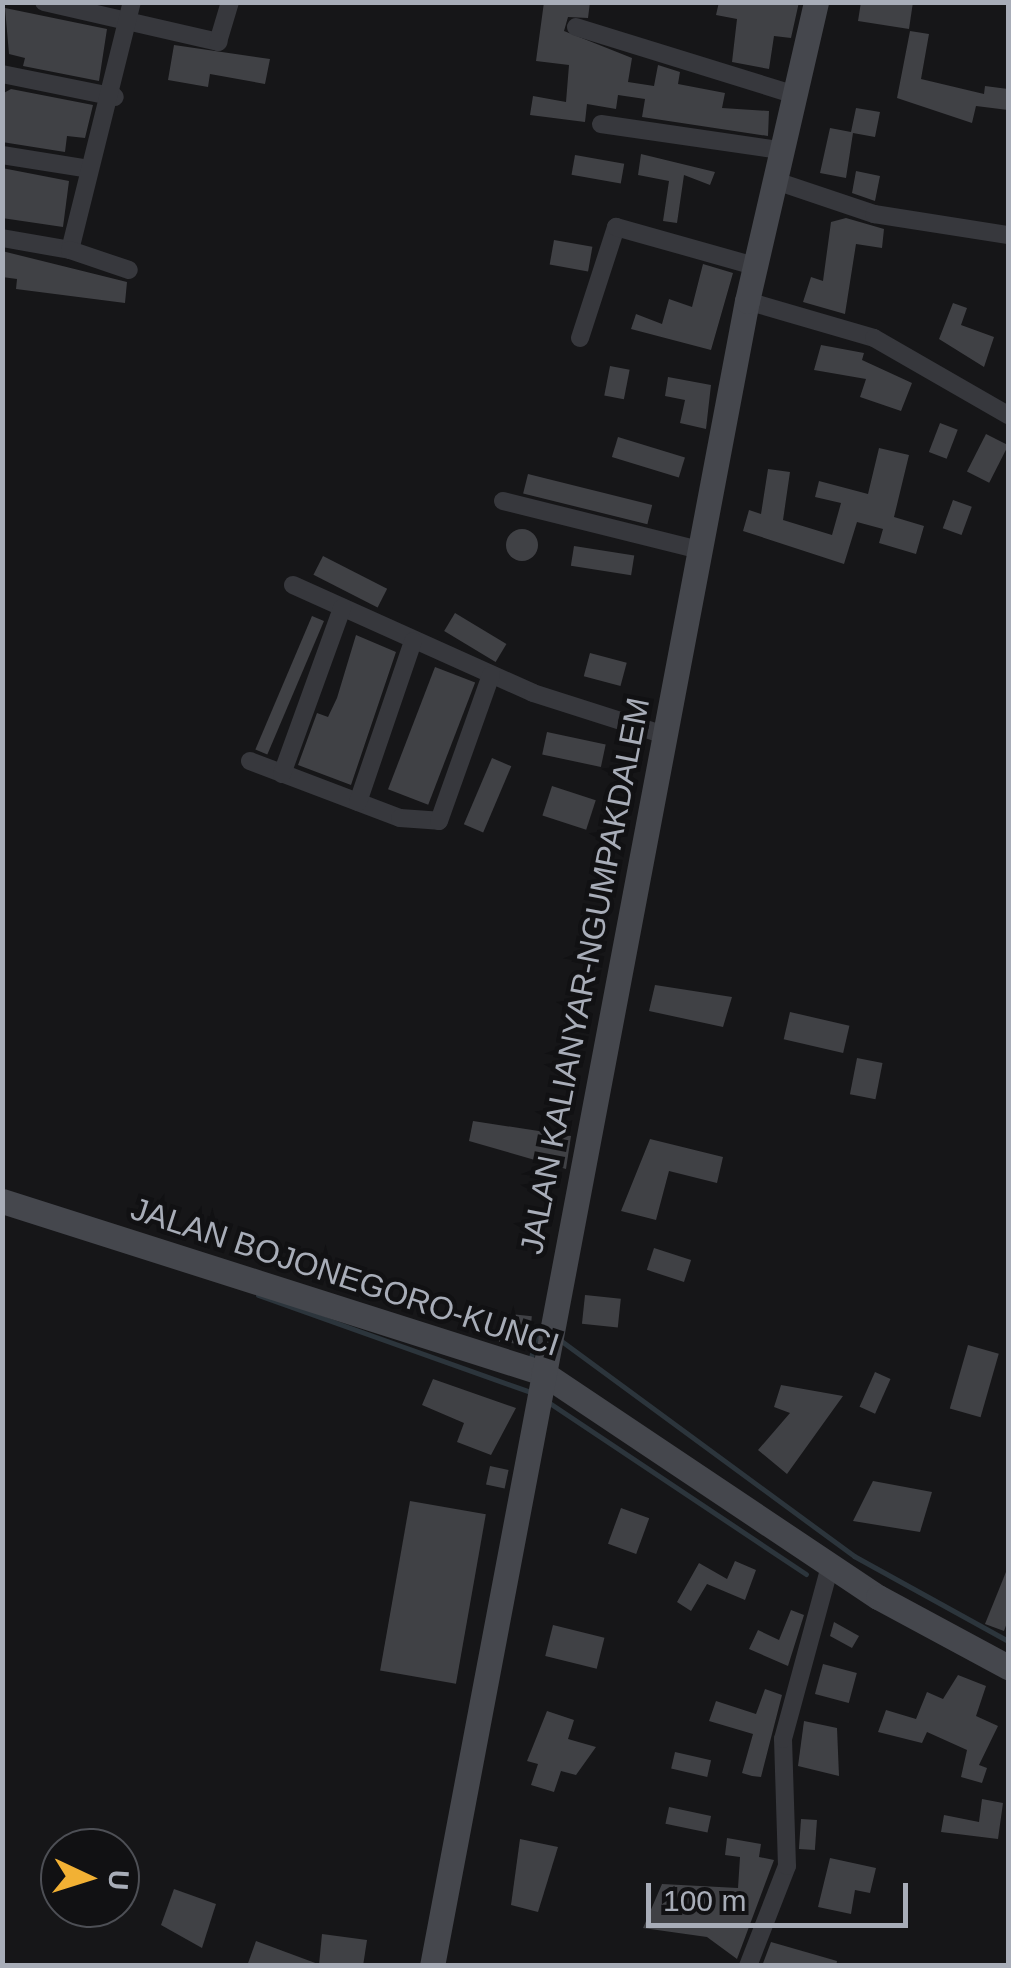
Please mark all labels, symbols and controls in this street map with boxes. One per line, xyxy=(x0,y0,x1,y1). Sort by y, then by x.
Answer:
street label: JALAN KALIANYAR-NGUMPAKDALEM xyxy=(512,695,658,1257)
street label: JALAN BOJONEGORO-KUNCI xyxy=(126,1190,564,1364)
north arrow xyxy=(40,1828,140,1928)
scale bar xyxy=(651,1863,914,1925)
text: U xyxy=(102,1869,135,1891)
text: 100 m xyxy=(663,1884,746,1917)

